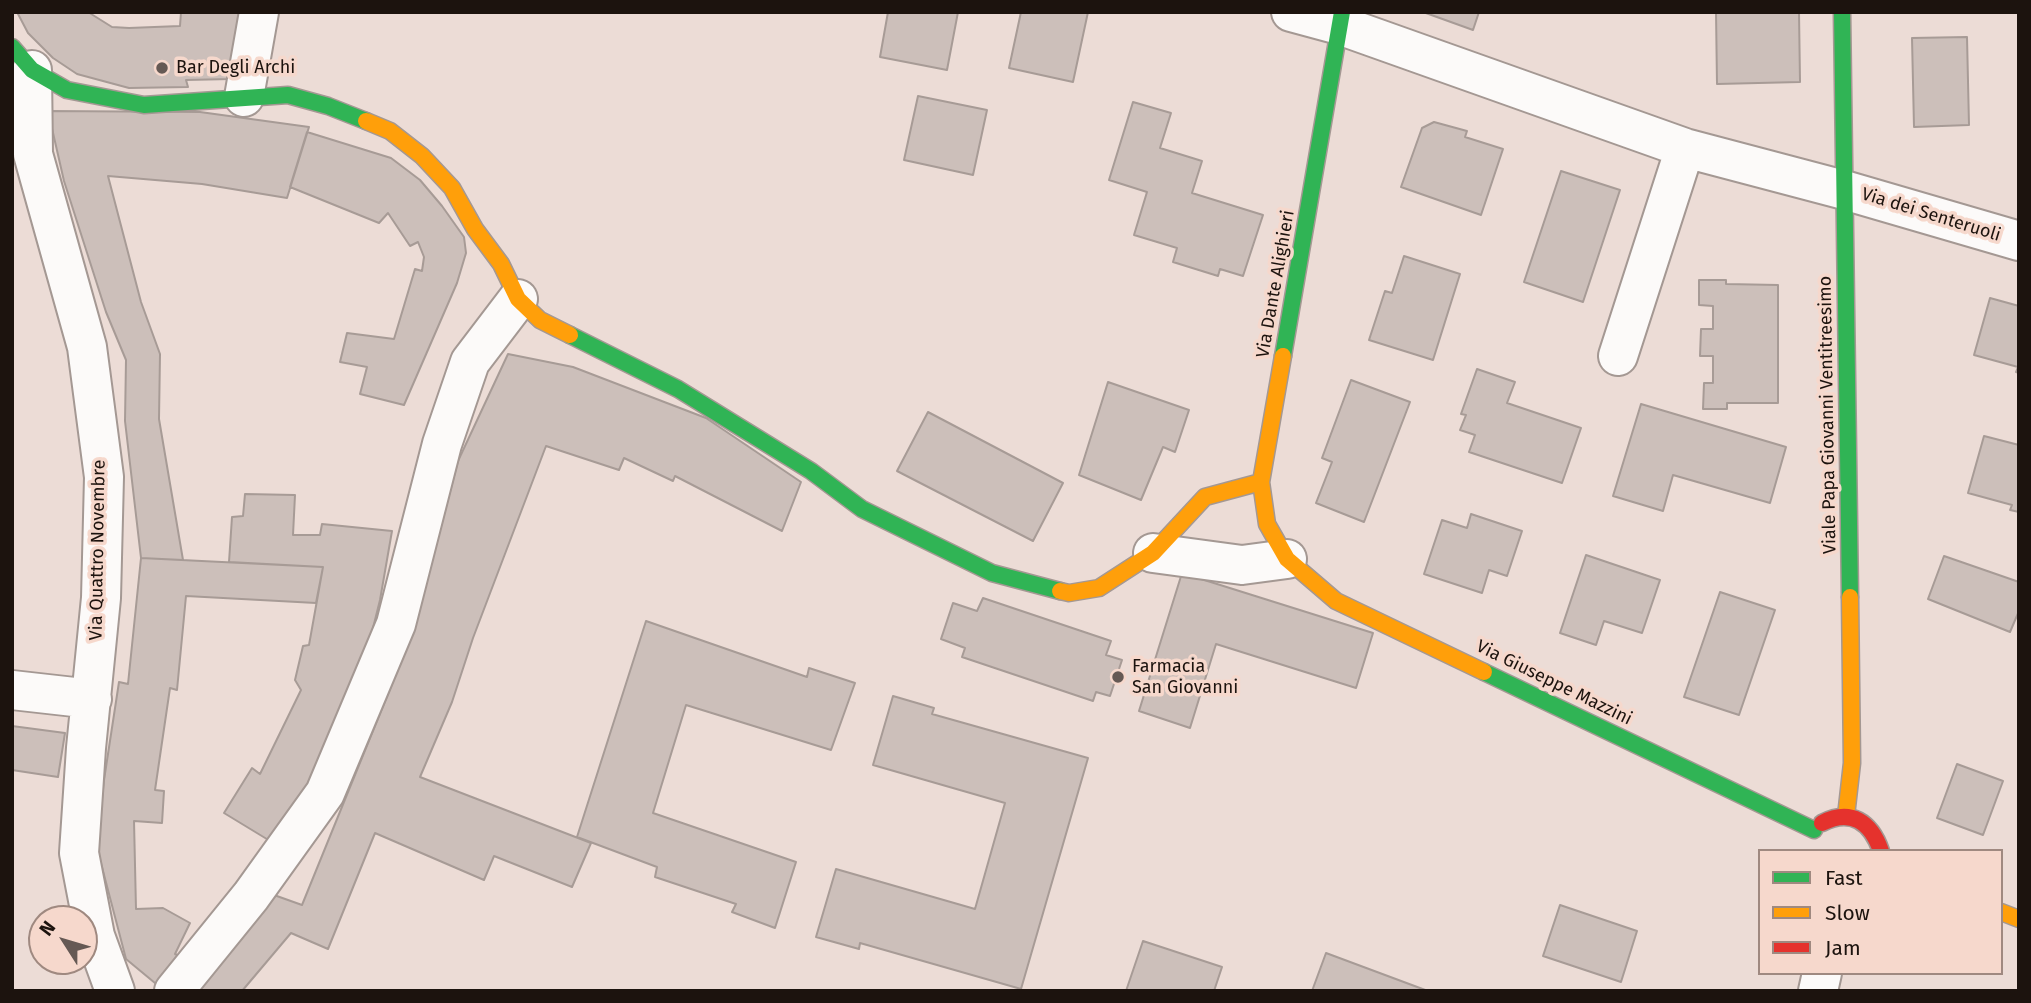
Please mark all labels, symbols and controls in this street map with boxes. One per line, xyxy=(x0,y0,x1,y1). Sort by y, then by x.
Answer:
place label: Bar Degli Archi xyxy=(176,57,295,79)
marker: Bar Degli Archi xyxy=(154,60,170,76)
street label: Via dei Senteruoli xyxy=(1859,184,2003,246)
street label: Via Dante Alighieri xyxy=(1252,208,1300,360)
street label: Viale Papa Giovanni Ventitreesimo xyxy=(1815,276,1841,554)
street label: Via Quattro Novembre xyxy=(86,459,110,641)
street label: Via Giuseppe Mazzini xyxy=(1472,636,1636,730)
place label: Farmacia San Giovanni xyxy=(1132,656,1238,698)
marker: Farmacia San Giovanni xyxy=(1110,669,1126,685)
legend xyxy=(1758,849,2003,975)
text: Fast xyxy=(1825,865,1863,891)
text: Slow xyxy=(1825,900,1870,926)
north arrow xyxy=(28,905,98,975)
text: N xyxy=(34,916,60,940)
text: Jam xyxy=(1825,935,1861,961)

